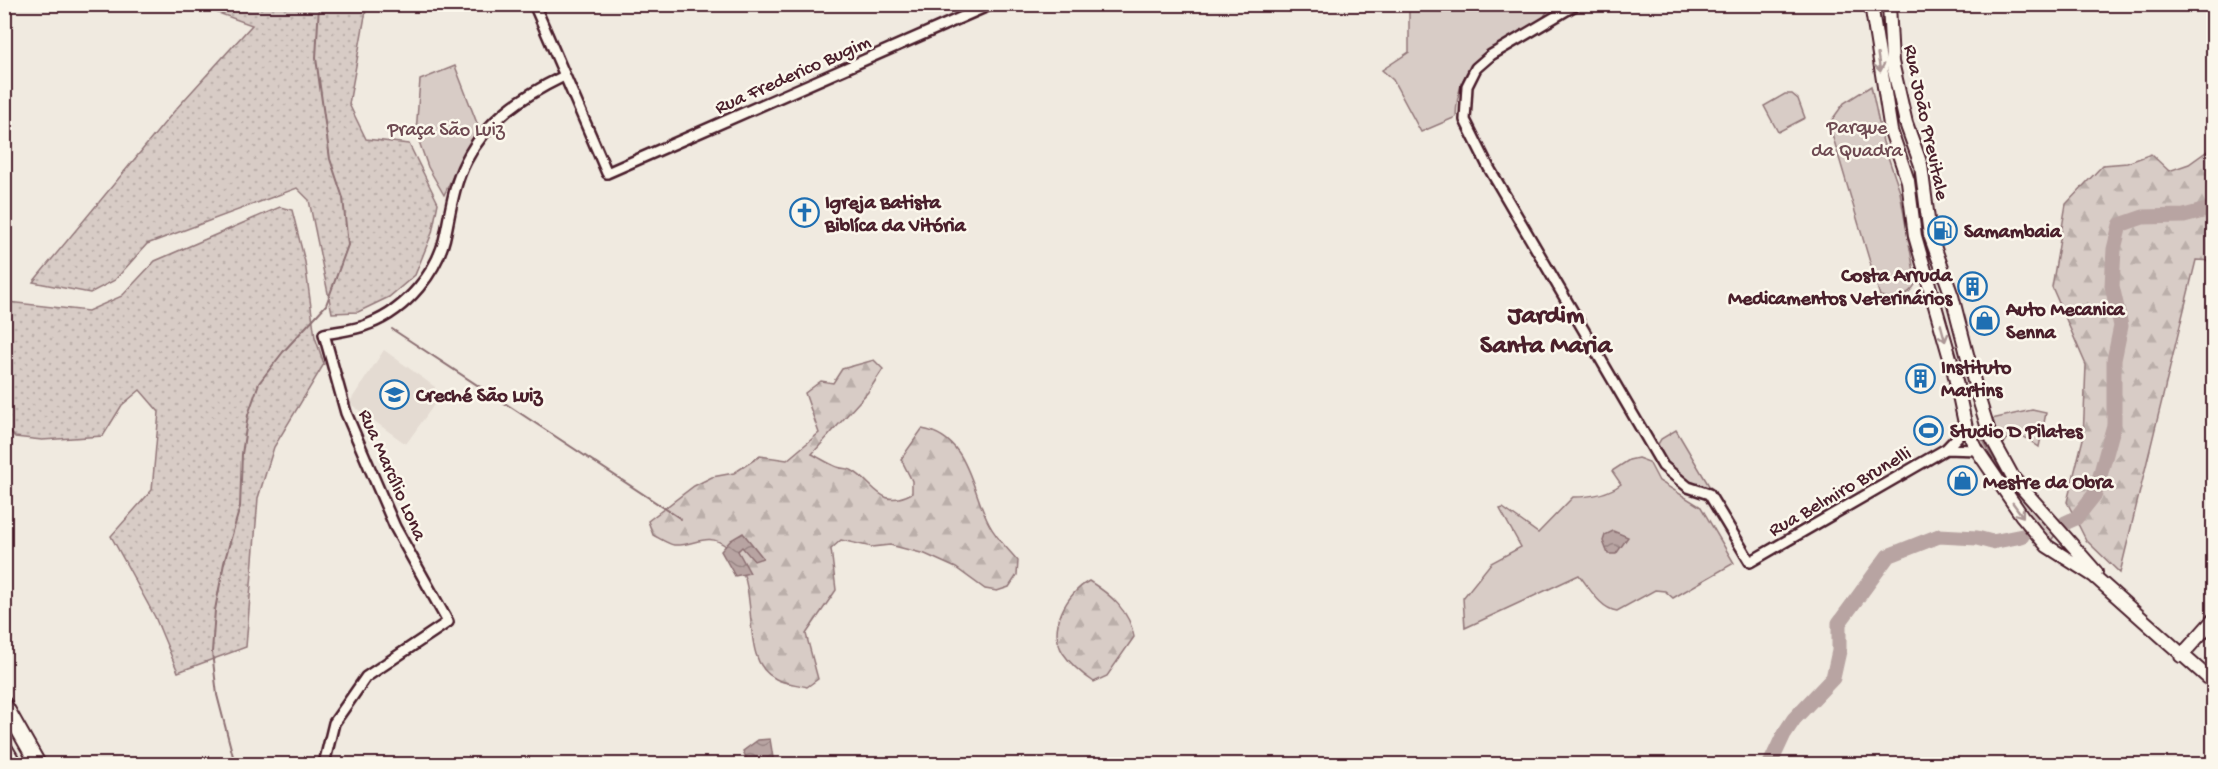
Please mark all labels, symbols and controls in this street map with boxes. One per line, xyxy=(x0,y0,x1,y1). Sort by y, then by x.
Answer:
street label: Rua Frederico Bugim xyxy=(712,31,875,121)
street label: Rua João Previtale xyxy=(1897,43,1952,203)
one-way arrow xyxy=(1873,52,1884,72)
park label: Parque da Quadra xyxy=(1811,118,1904,164)
park label: Praça São Luiz xyxy=(386,120,506,143)
place label: Igreja Batista Biblíca da Vitória xyxy=(824,193,966,239)
church icon: Igreja Batista Biblíca da Vitória xyxy=(788,196,820,228)
fuel station icon: Samambaia xyxy=(1927,214,1959,246)
place label: Samambaia xyxy=(1964,222,2062,245)
place label: Costa Arruda Medicamentos Veterinários xyxy=(1728,266,1954,312)
building icon: Costa Arruda Medicamentos Veterinários xyxy=(1957,270,1989,302)
place label: Auto Mecanica Senna xyxy=(2005,300,2125,346)
district label: Jardim Santa Maria xyxy=(1480,302,1613,363)
shop icon: Auto Mecanica Senna xyxy=(1969,304,2001,336)
one-way arrow xyxy=(1938,323,1950,342)
place label: Instituto Martins xyxy=(1941,358,2012,404)
building icon: Instituto Martins xyxy=(1904,362,1936,394)
school or university icon: Creché São Luiz xyxy=(379,378,411,410)
place label: Creché São Luiz xyxy=(415,386,543,409)
street label: Rua Marcílio Lona xyxy=(352,406,430,545)
sports icon: Studio D Pilates xyxy=(1913,414,1945,446)
place label: Studio D Pilates xyxy=(1950,422,2084,445)
street label: Rua Belmiro Brunelli xyxy=(1765,443,1916,543)
shop icon: Mestre da Obra xyxy=(1946,465,1978,497)
place label: Mestre da Obra xyxy=(1983,473,2114,496)
one-way arrow xyxy=(2012,502,2024,518)

